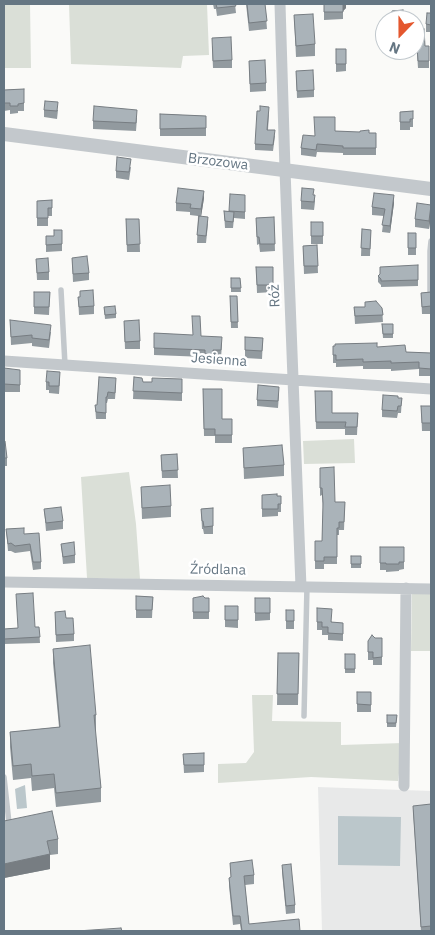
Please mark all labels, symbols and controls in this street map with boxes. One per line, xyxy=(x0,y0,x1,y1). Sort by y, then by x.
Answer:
north arrow xyxy=(375,10,425,60)
text: N xyxy=(387,38,403,58)
street label: Brzozowa xyxy=(187,150,249,174)
street label: Róż xyxy=(266,284,284,308)
street label: Jesienna xyxy=(190,350,248,370)
street label: Źródlana xyxy=(190,561,246,579)

